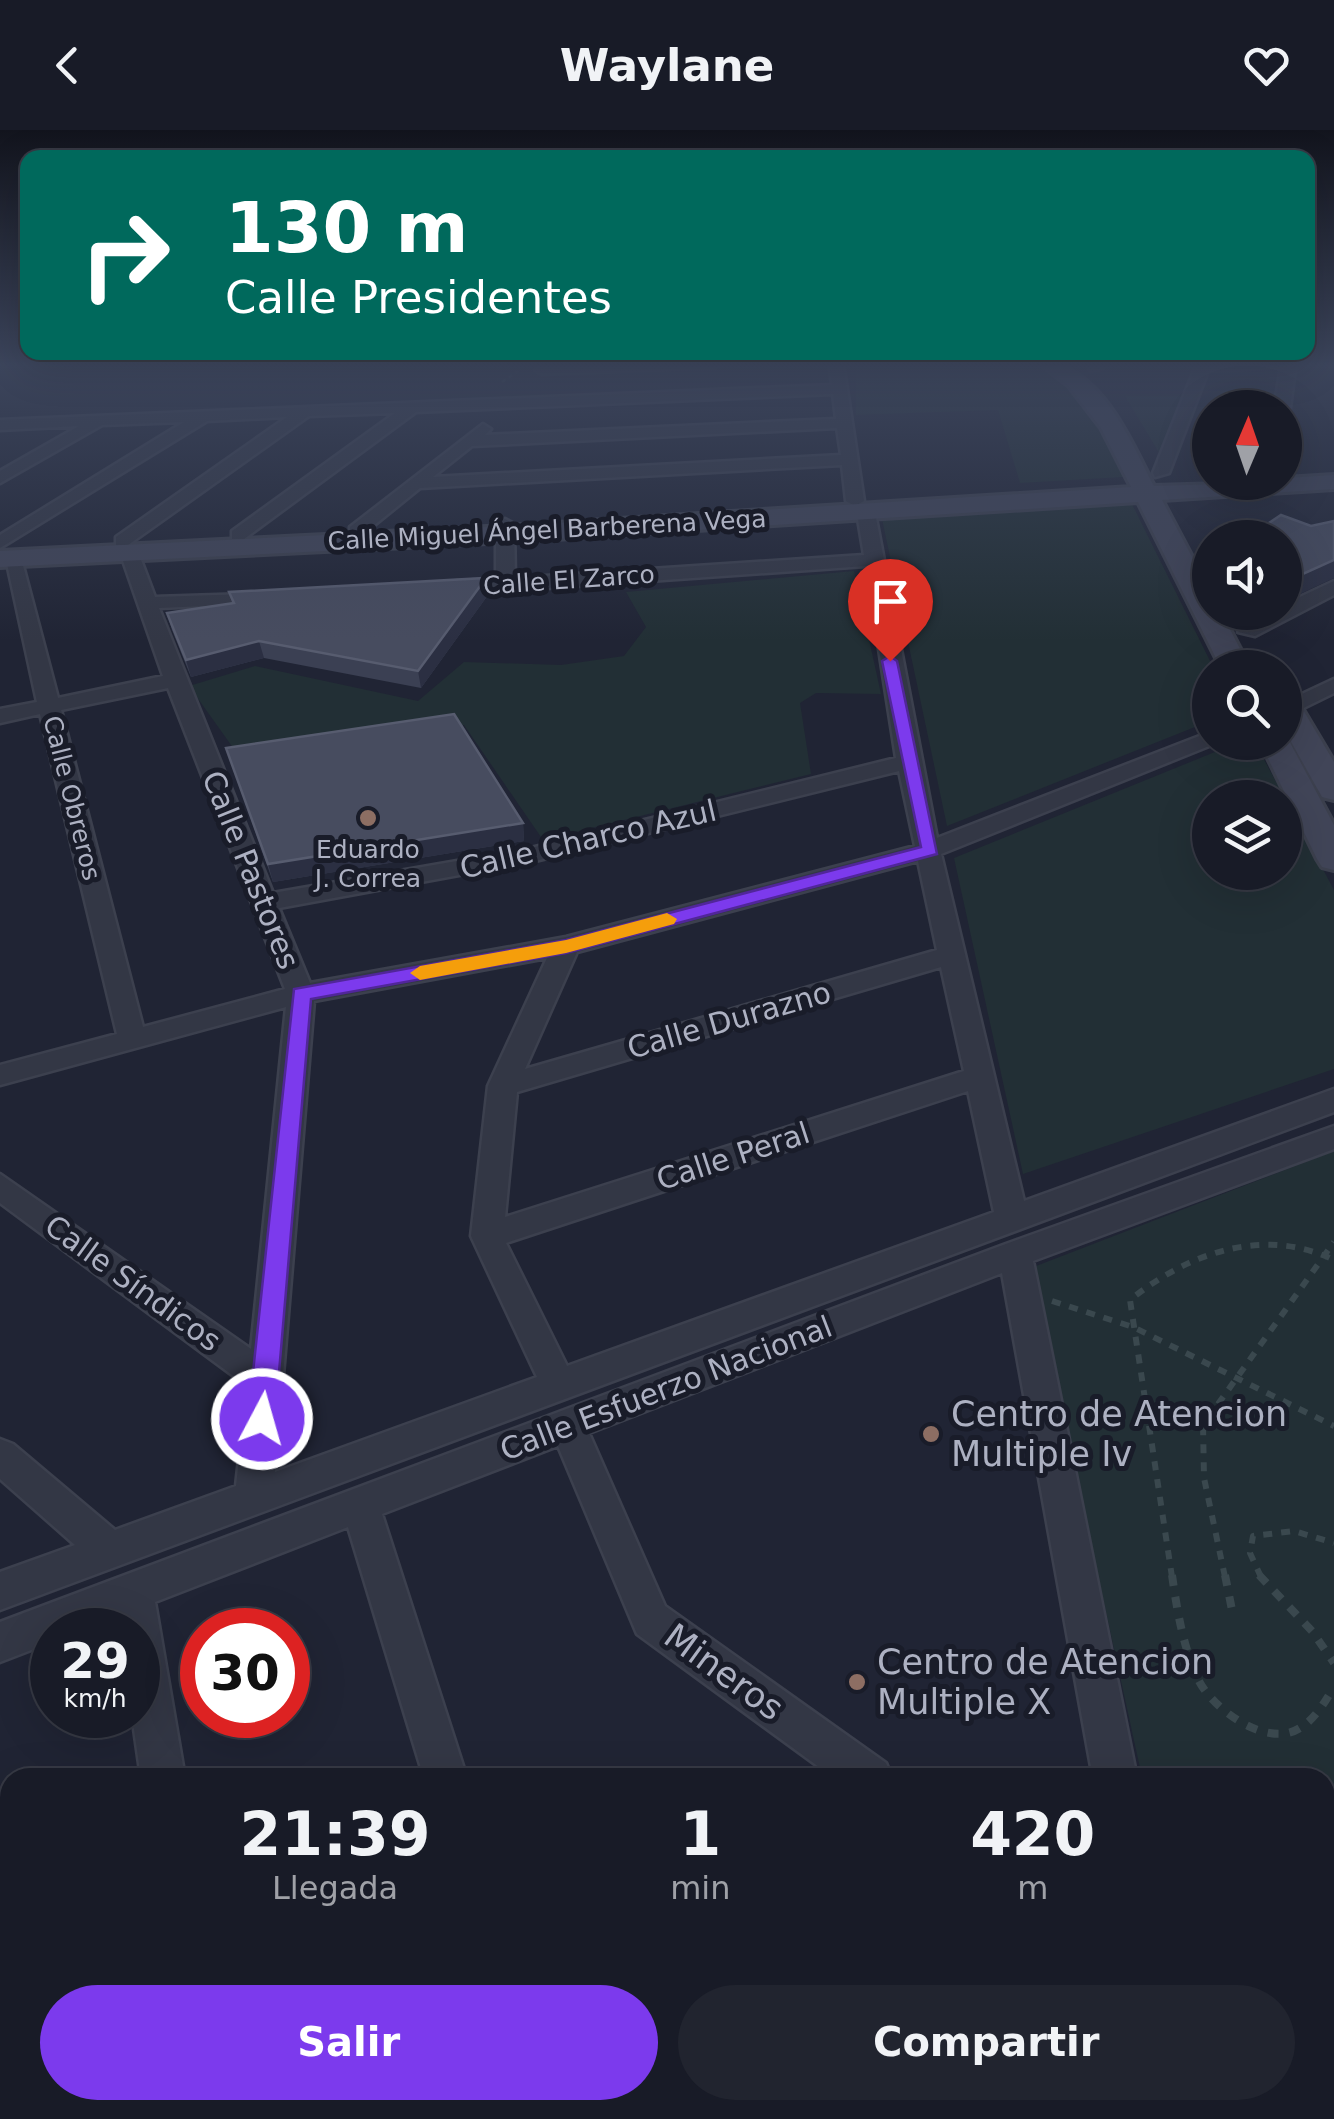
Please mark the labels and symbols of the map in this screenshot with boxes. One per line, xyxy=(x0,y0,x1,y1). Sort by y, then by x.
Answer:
north arrow xyxy=(1192,390,1302,500)
street label: Calle Miguel Ángel Barberena Vega xyxy=(327,504,767,556)
pin xyxy=(848,559,933,662)
street label: Calle El Zarco xyxy=(482,560,656,600)
street label: Calle Obreros xyxy=(38,713,106,883)
street label: Calle Pastores xyxy=(195,766,307,974)
street label: Calle Charco Azul xyxy=(456,792,720,886)
marker: Eduardo J. Correa xyxy=(357,807,379,829)
place label: Eduardo J. Correa xyxy=(313,835,421,893)
street label: Calle Durazno xyxy=(623,974,835,1066)
street label: Calle Peral xyxy=(652,1115,814,1197)
street label: Calle Síndicos xyxy=(38,1208,228,1358)
street label: Calle Esfuerzo Nacional xyxy=(495,1309,837,1467)
position arrow xyxy=(210,1367,314,1471)
place label: Centro de Atencion Multiple Iv xyxy=(951,1394,1287,1474)
marker: Centro de Atencion Multiple Iv xyxy=(920,1423,942,1445)
speed limit sign: 30 xyxy=(180,1608,310,1738)
street label: Mineros xyxy=(657,1616,791,1728)
place label: Centro de Atencion Multiple X xyxy=(877,1642,1213,1722)
marker: Centro de Atencion Multiple X xyxy=(846,1671,868,1693)

